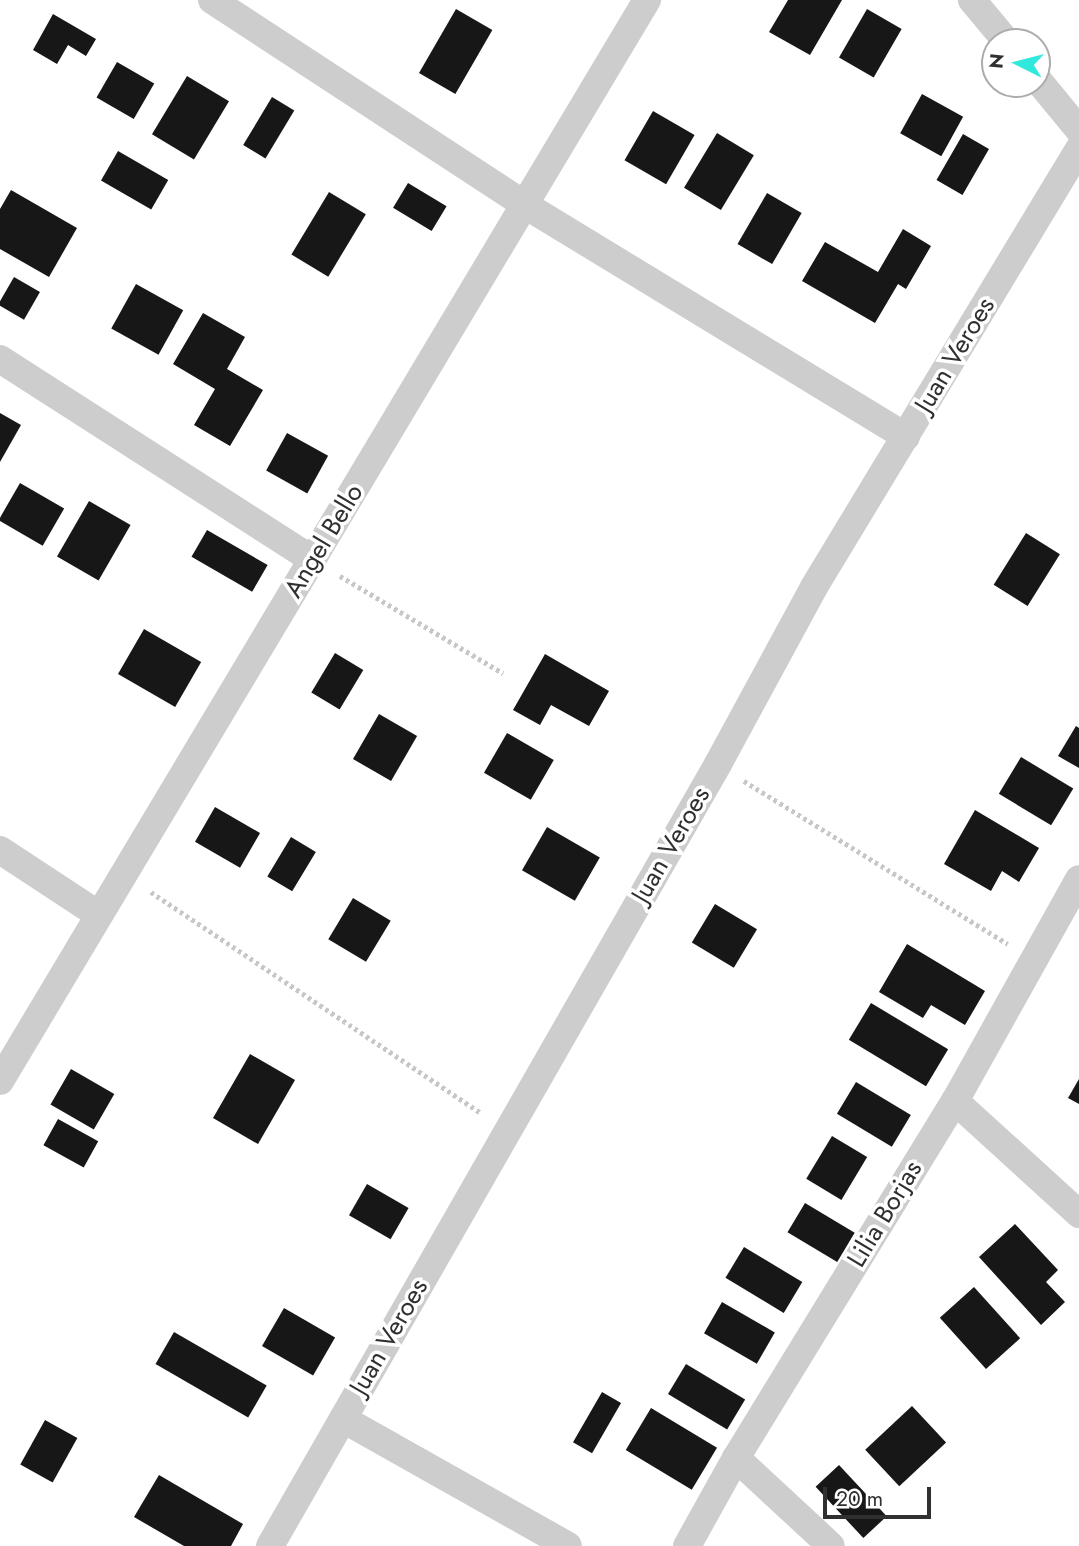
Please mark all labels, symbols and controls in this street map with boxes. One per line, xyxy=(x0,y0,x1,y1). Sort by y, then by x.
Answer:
north arrow xyxy=(981,28,1051,98)
text: N xyxy=(982,52,1011,70)
street label: Juan Veroes xyxy=(908,292,1002,418)
street label: Angel Bello xyxy=(278,479,370,603)
street label: Juan Veroes xyxy=(625,781,717,909)
street label: Lilia Borjas xyxy=(841,1155,929,1273)
street label: Juan Veroes xyxy=(343,1273,435,1401)
scale bar xyxy=(827,1472,936,1516)
text: 20 m xyxy=(836,1484,883,1514)

